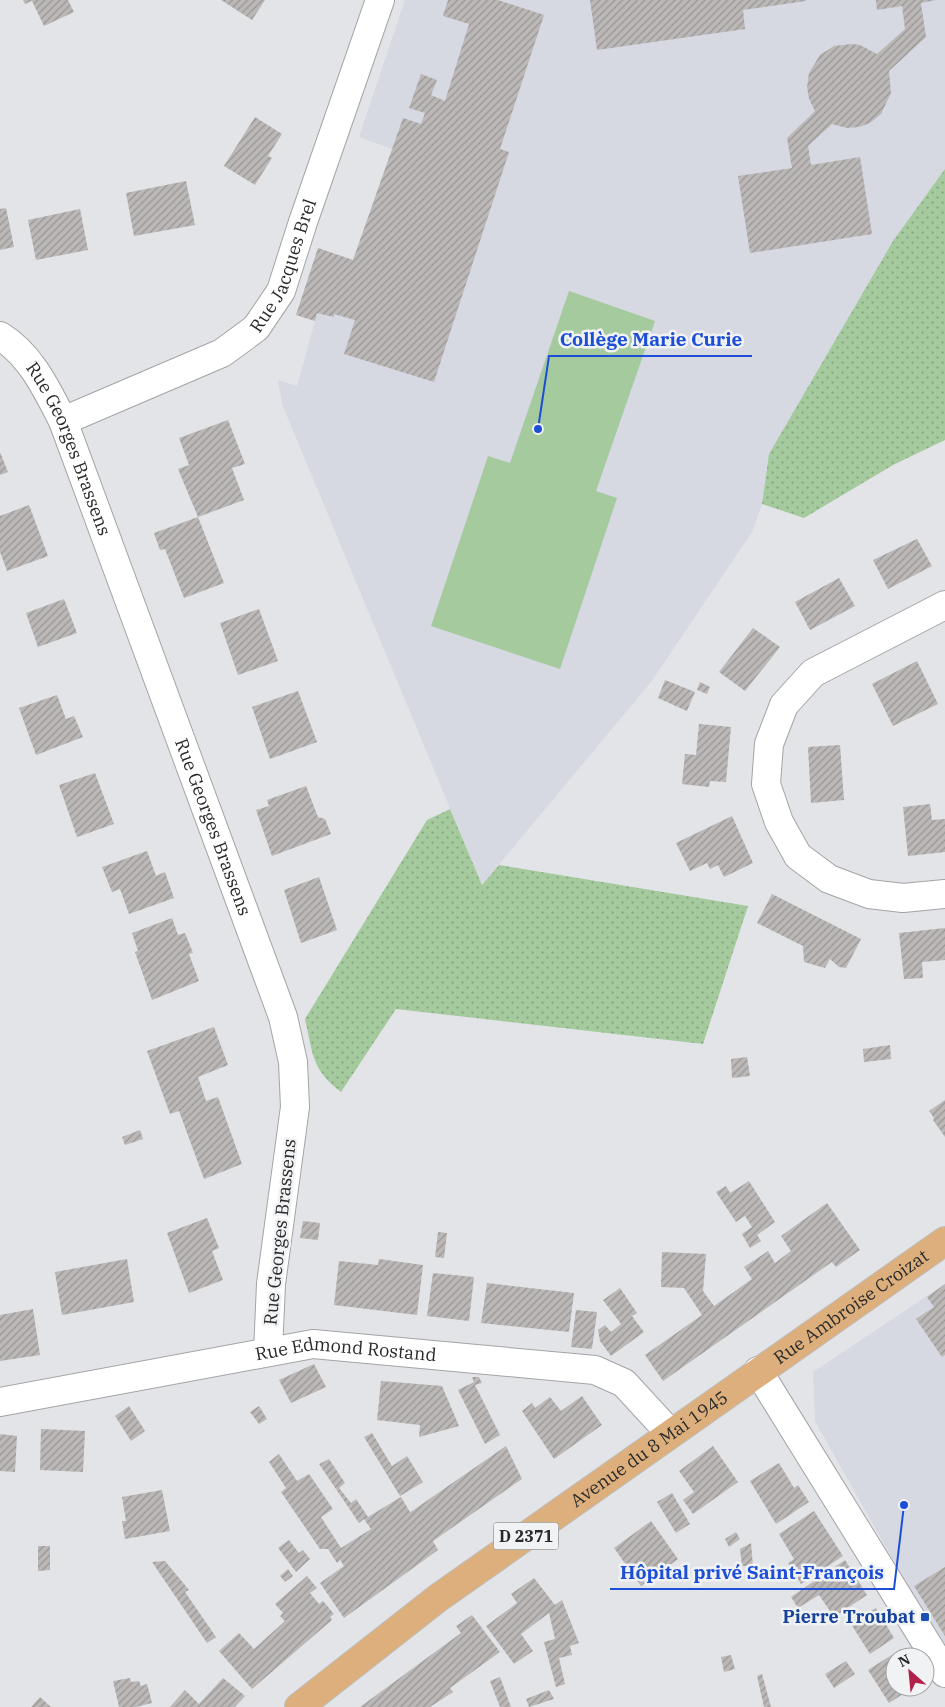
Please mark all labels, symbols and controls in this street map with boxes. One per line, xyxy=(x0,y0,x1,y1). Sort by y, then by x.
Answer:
street label: Rue Jacques Brel xyxy=(244,196,321,337)
callout: Collège Marie Curie xyxy=(549,322,752,356)
text: Collège Marie Curie xyxy=(560,327,743,351)
street label: Rue Georges Brassens xyxy=(21,357,116,539)
street label: Rue Georges Brassens xyxy=(170,735,257,919)
street label: Rue Georges Brassens xyxy=(258,1138,301,1326)
street label: Rue Ambroise Croizat xyxy=(769,1244,933,1369)
street label: Rue Edmond Rostand xyxy=(253,1332,438,1366)
street label: Avenue du 8 Mai 1945 xyxy=(566,1385,732,1512)
road number: D 2371 xyxy=(494,1522,558,1550)
callout: Hôpital privé Saint-François xyxy=(610,1555,894,1589)
text: Hôpital privé Saint-François xyxy=(620,1560,884,1584)
place label: Pierre Troubat xyxy=(782,1605,915,1628)
marker: Pierre Troubat xyxy=(919,1611,931,1623)
north arrow xyxy=(885,1647,935,1697)
text: N xyxy=(895,1650,913,1671)

